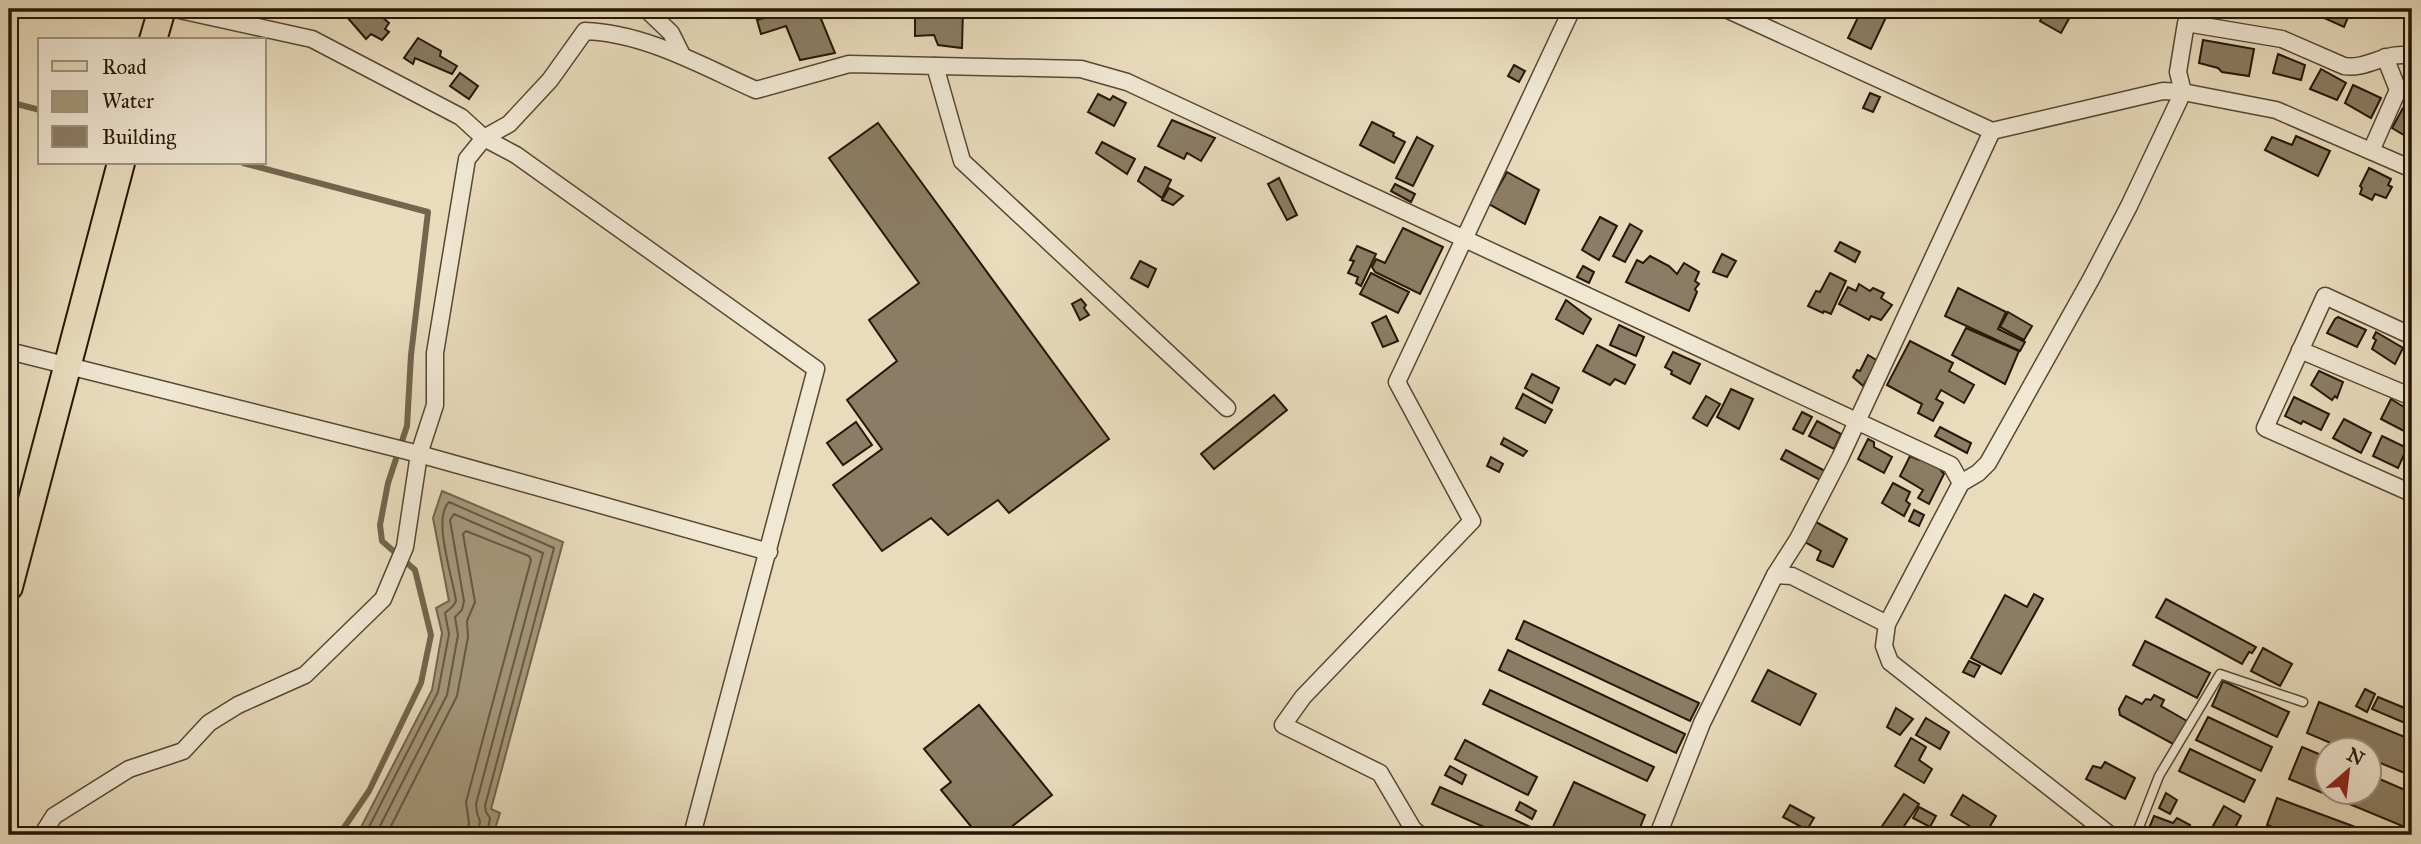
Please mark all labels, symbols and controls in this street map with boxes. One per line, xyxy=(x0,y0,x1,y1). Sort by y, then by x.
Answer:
legend xyxy=(38,38,266,164)
text: Road xyxy=(102,54,147,80)
text: Water xyxy=(102,88,154,114)
text: Building xyxy=(102,124,176,150)
north arrow xyxy=(2312,736,2382,806)
text: N xyxy=(2343,742,2368,770)

